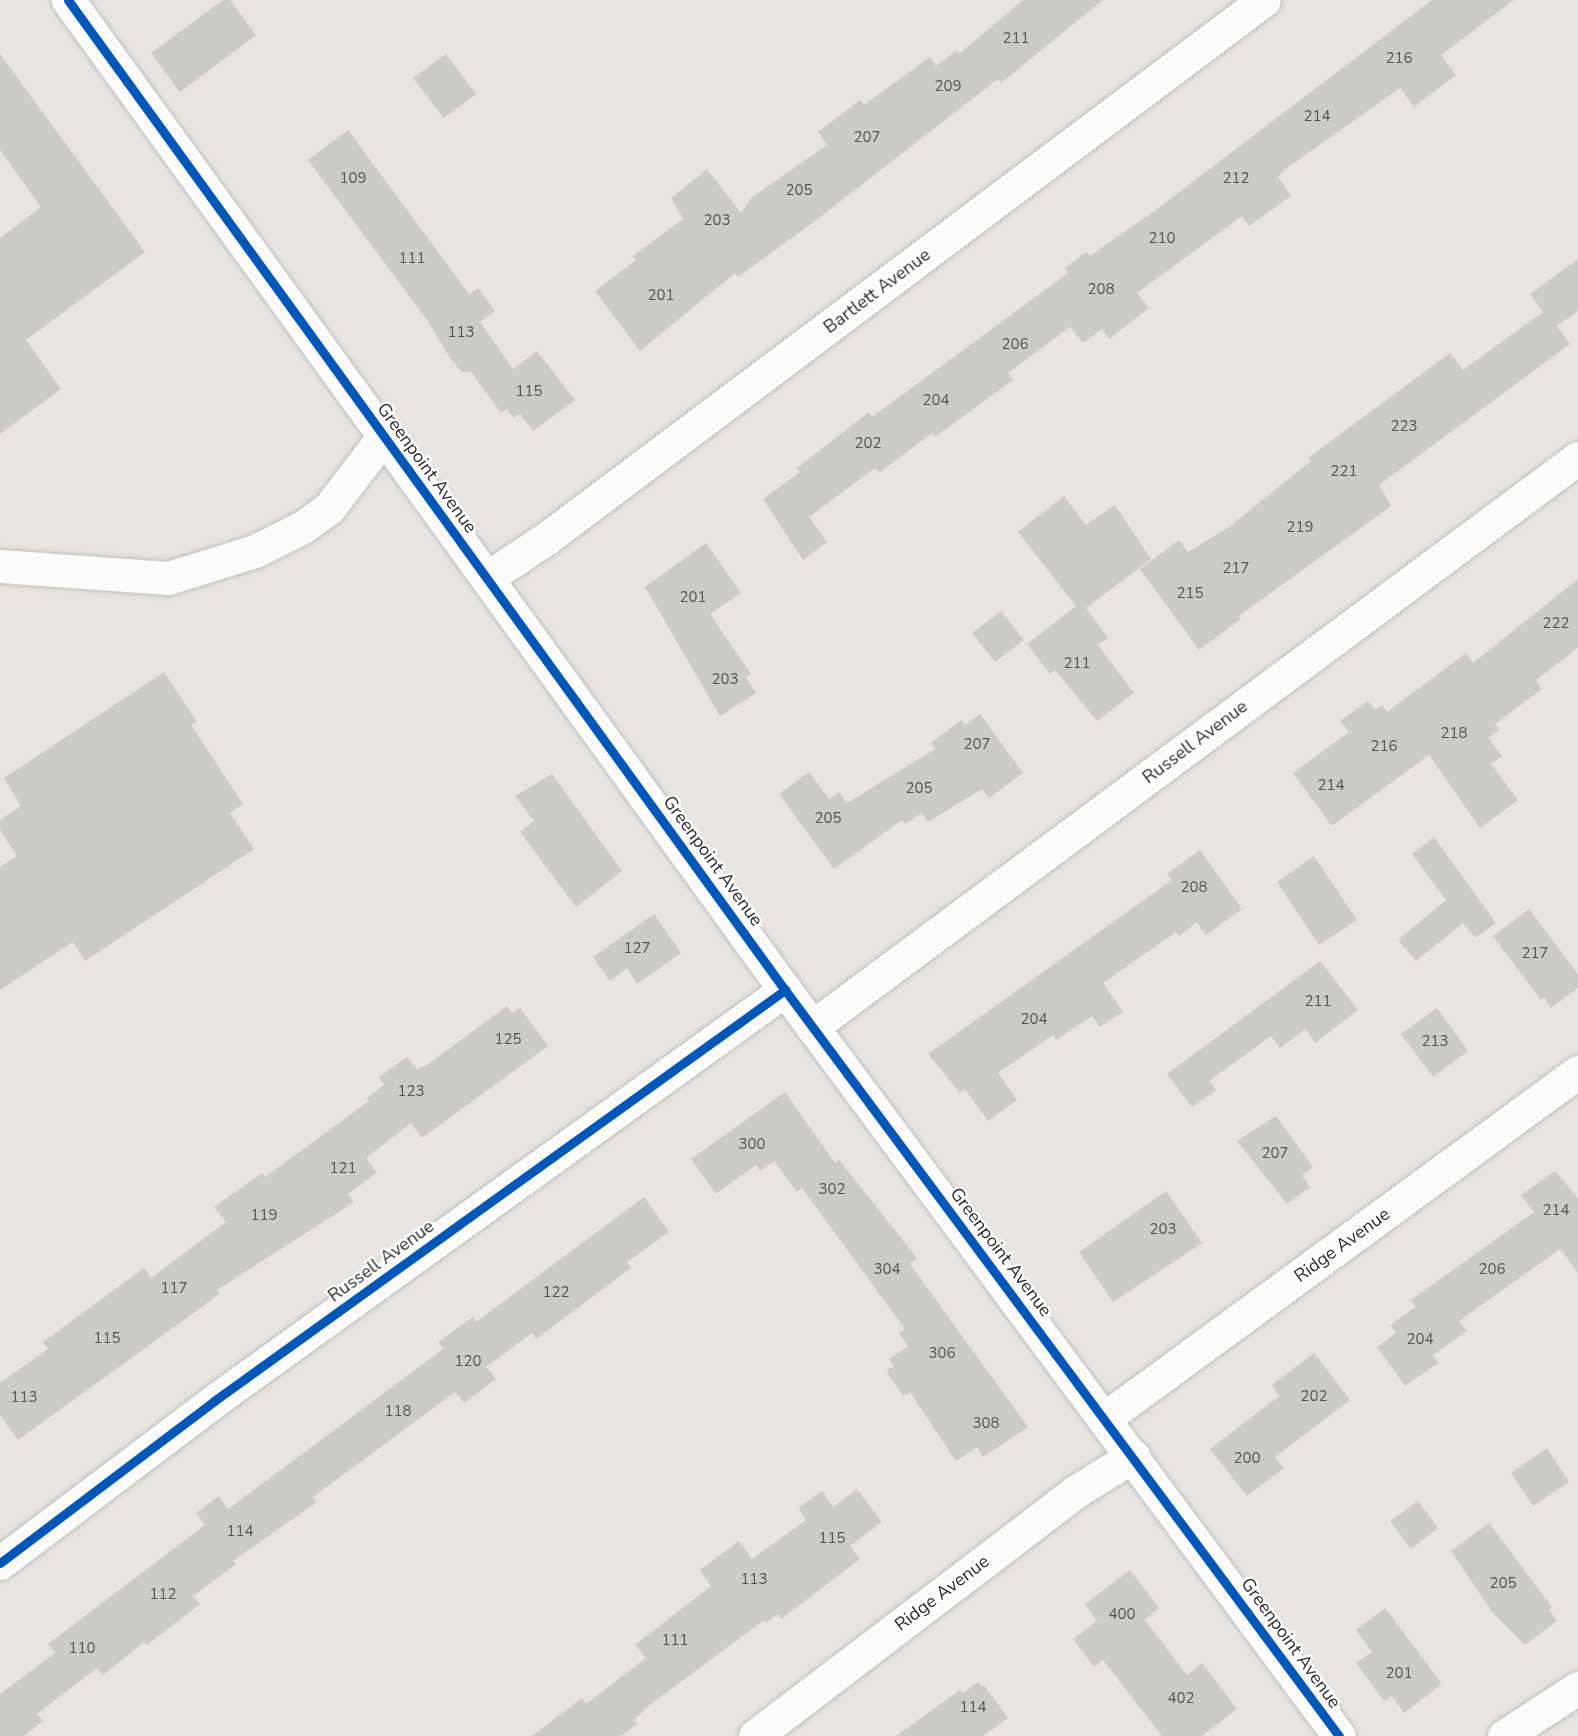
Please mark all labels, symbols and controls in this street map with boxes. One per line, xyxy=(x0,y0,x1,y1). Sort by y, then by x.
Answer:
house number: 211 xyxy=(1003,30,1029,48)
house number: 216 xyxy=(1386,50,1412,68)
house number: 209 xyxy=(935,78,961,96)
house number: 214 xyxy=(1304,108,1330,126)
house number: 207 xyxy=(854,129,880,147)
house number: 109 xyxy=(340,170,366,188)
house number: 212 xyxy=(1223,170,1249,188)
house number: 205 xyxy=(786,182,812,200)
house number: 203 xyxy=(704,212,730,230)
house number: 210 xyxy=(1149,230,1175,248)
street label: Bartlett Avenue xyxy=(819,244,935,338)
house number: 111 xyxy=(399,250,425,268)
house number: 208 xyxy=(1088,281,1114,299)
house number: 201 xyxy=(648,287,674,305)
house number: 113 xyxy=(448,324,474,342)
house number: 206 xyxy=(1002,336,1028,354)
house number: 115 xyxy=(516,383,542,401)
house number: 204 xyxy=(923,392,949,410)
street label: Greenpoint Avenue xyxy=(372,399,482,537)
house number: 223 xyxy=(1391,418,1417,436)
house number: 202 xyxy=(855,435,881,453)
house number: 221 xyxy=(1331,463,1357,481)
house number: 219 xyxy=(1287,519,1313,537)
house number: 217 xyxy=(1223,560,1249,578)
house number: 215 xyxy=(1177,585,1203,603)
house number: 201 xyxy=(680,589,706,607)
house number: 222 xyxy=(1543,615,1569,633)
house number: 211 xyxy=(1064,655,1090,673)
house number: 203 xyxy=(712,671,738,689)
street label: Russell Avenue xyxy=(1138,696,1252,788)
house number: 218 xyxy=(1441,725,1467,743)
house number: 207 xyxy=(964,736,990,754)
house number: 216 xyxy=(1371,738,1397,756)
house number: 214 xyxy=(1318,777,1344,795)
house number: 205 xyxy=(906,780,932,798)
street label: Greenpoint Avenue xyxy=(658,792,768,930)
house number: 205 xyxy=(815,810,841,828)
house number: 208 xyxy=(1181,879,1207,897)
house number: 127 xyxy=(624,940,650,958)
house number: 217 xyxy=(1522,945,1548,963)
house number: 211 xyxy=(1305,993,1331,1011)
house number: 204 xyxy=(1021,1011,1047,1029)
house number: 125 xyxy=(495,1031,521,1049)
house number: 213 xyxy=(1422,1033,1448,1051)
house number: 123 xyxy=(398,1083,424,1101)
house number: 300 xyxy=(739,1136,765,1154)
house number: 207 xyxy=(1262,1145,1288,1163)
house number: 121 xyxy=(330,1160,356,1178)
house number: 302 xyxy=(819,1181,845,1199)
street label: Greenpoint Avenue xyxy=(945,1183,1057,1321)
house number: 214 xyxy=(1543,1202,1569,1220)
street label: Ridge Avenue xyxy=(1290,1203,1394,1287)
house number: 119 xyxy=(251,1207,277,1225)
street label: Russell Avenue xyxy=(324,1215,438,1307)
house number: 203 xyxy=(1150,1221,1176,1239)
house number: 304 xyxy=(874,1261,900,1279)
house number: 206 xyxy=(1479,1261,1505,1279)
house number: 117 xyxy=(161,1280,187,1298)
house number: 122 xyxy=(543,1284,569,1302)
house number: 115 xyxy=(94,1330,120,1348)
house number: 204 xyxy=(1407,1331,1433,1349)
house number: 306 xyxy=(929,1345,955,1363)
house number: 120 xyxy=(455,1353,481,1371)
house number: 202 xyxy=(1301,1388,1327,1406)
house number: 113 xyxy=(11,1389,37,1407)
house number: 118 xyxy=(385,1403,411,1421)
house number: 308 xyxy=(973,1415,999,1433)
house number: 200 xyxy=(1234,1450,1260,1468)
house number: 114 xyxy=(227,1523,253,1541)
house number: 115 xyxy=(819,1530,845,1548)
street label: Ridge Avenue xyxy=(890,1550,994,1636)
house number: 113 xyxy=(741,1571,767,1589)
street label: Greenpoint Avenue xyxy=(1236,1574,1346,1712)
house number: 205 xyxy=(1490,1575,1516,1593)
house number: 112 xyxy=(150,1586,176,1604)
house number: 400 xyxy=(1109,1606,1135,1624)
house number: 111 xyxy=(662,1632,688,1650)
house number: 110 xyxy=(69,1640,95,1658)
house number: 201 xyxy=(1386,1665,1412,1683)
house number: 402 xyxy=(1168,1690,1194,1708)
house number: 114 xyxy=(960,1699,986,1717)

